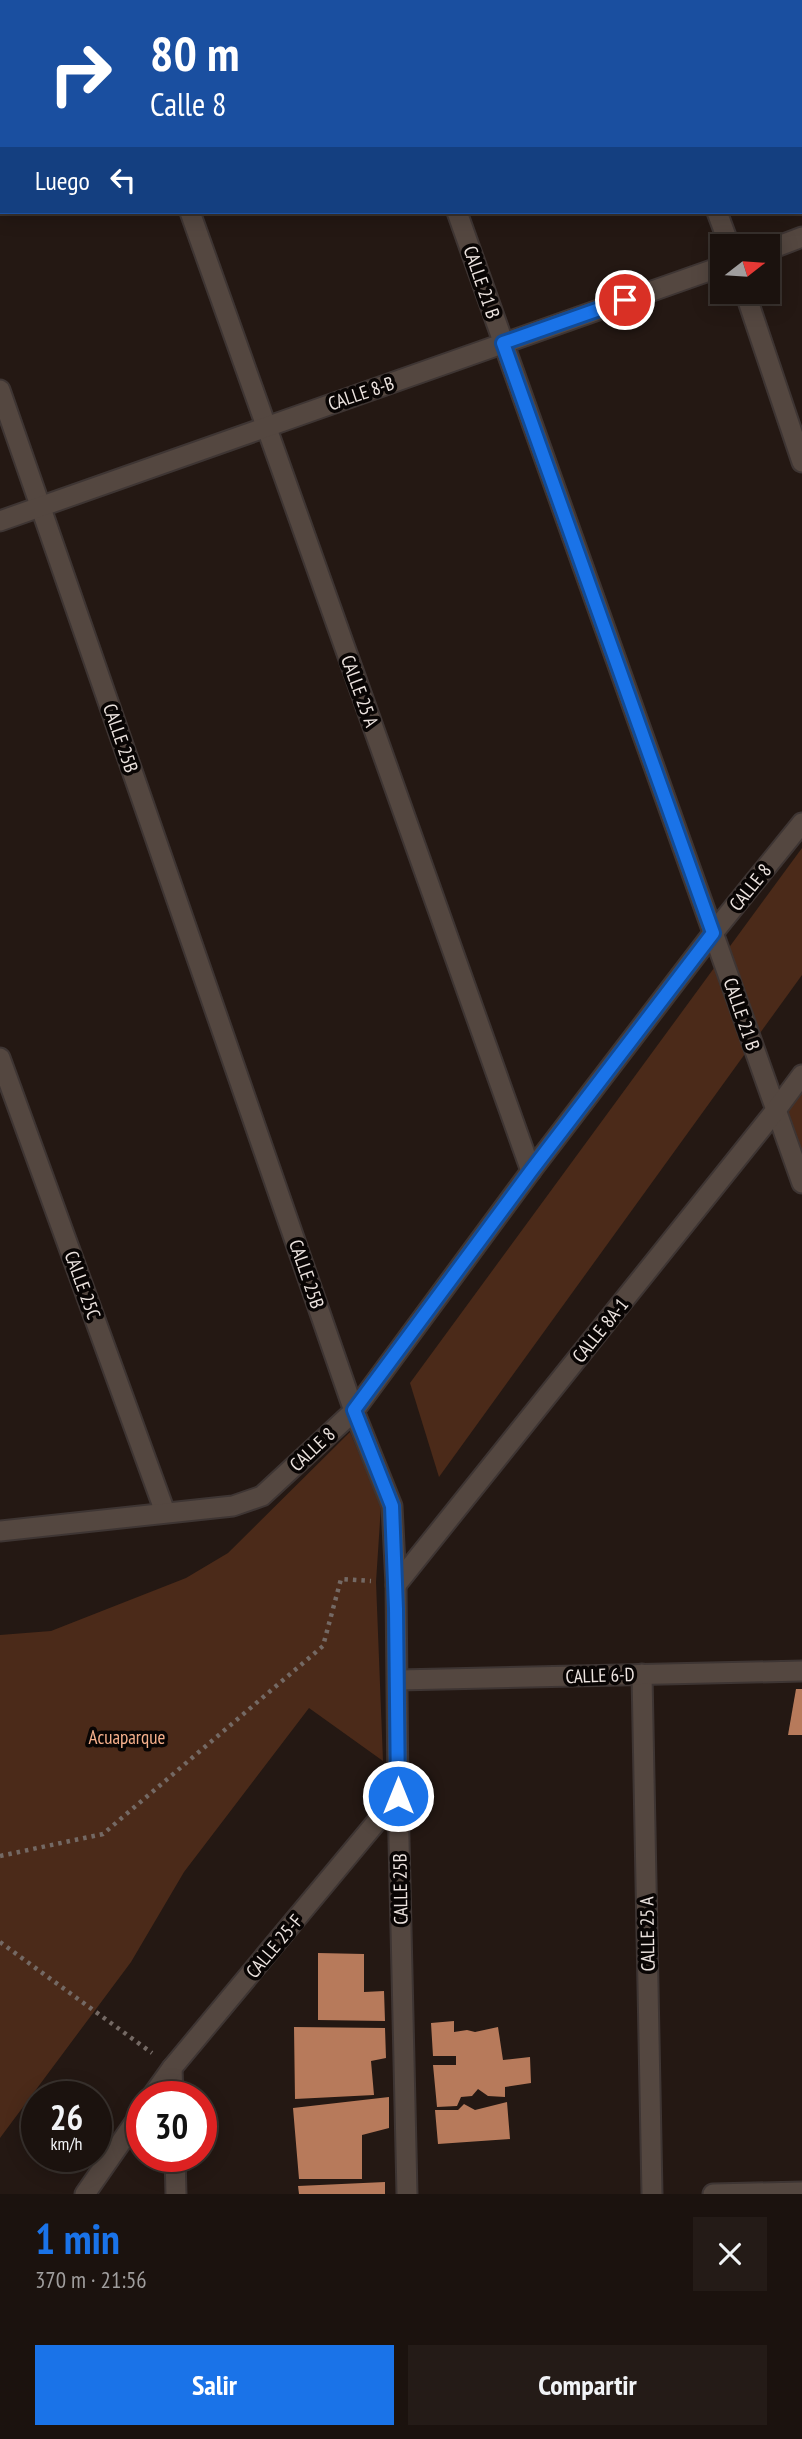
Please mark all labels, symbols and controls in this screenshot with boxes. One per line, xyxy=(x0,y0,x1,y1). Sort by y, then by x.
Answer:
text: 80 m xyxy=(150,21,239,85)
icon: right xyxy=(35,28,126,119)
text: Calle 8 xyxy=(150,83,226,125)
icon: left xyxy=(104,161,142,199)
text: Luego xyxy=(35,164,90,197)
north arrow xyxy=(710,234,780,304)
map controls xyxy=(710,234,780,304)
street label: CALLE 21 B xyxy=(458,243,506,322)
pin xyxy=(595,270,655,330)
icon: arrive xyxy=(606,281,644,319)
street label: CALLE 8-B xyxy=(325,371,397,415)
street label: CALLE 25 A xyxy=(336,652,384,730)
street label: CALLE 25B xyxy=(98,700,144,776)
street label: CALLE 8 xyxy=(724,859,776,915)
street label: CALLE 21 B xyxy=(718,975,766,1054)
street label: CALLE 25B xyxy=(284,1236,330,1312)
street label: CALLE 25C xyxy=(60,1248,107,1323)
street label: CALLE 8A-1 xyxy=(567,1293,633,1367)
street label: CALLE 8 xyxy=(284,1422,340,1476)
street label: CALLE 6-D xyxy=(565,1662,635,1688)
park label: Acuaparque xyxy=(89,1725,166,1749)
position arrow xyxy=(361,1759,435,1833)
street label: CALLE 25B xyxy=(387,1853,413,1925)
street label: CALLE 25 A xyxy=(634,1896,660,1972)
street label: CALLE 25-F xyxy=(240,1909,308,1983)
speed limit sign: 30 xyxy=(126,2081,217,2172)
text: 26 xyxy=(50,2094,83,2140)
text: km/h xyxy=(51,2132,82,2155)
text: 1 min xyxy=(35,2211,120,2266)
button: close xyxy=(693,2217,767,2291)
text: 370 m · 21:56 xyxy=(35,2265,147,2294)
button: Salir xyxy=(35,2345,394,2425)
button: Compartir xyxy=(408,2345,767,2425)

